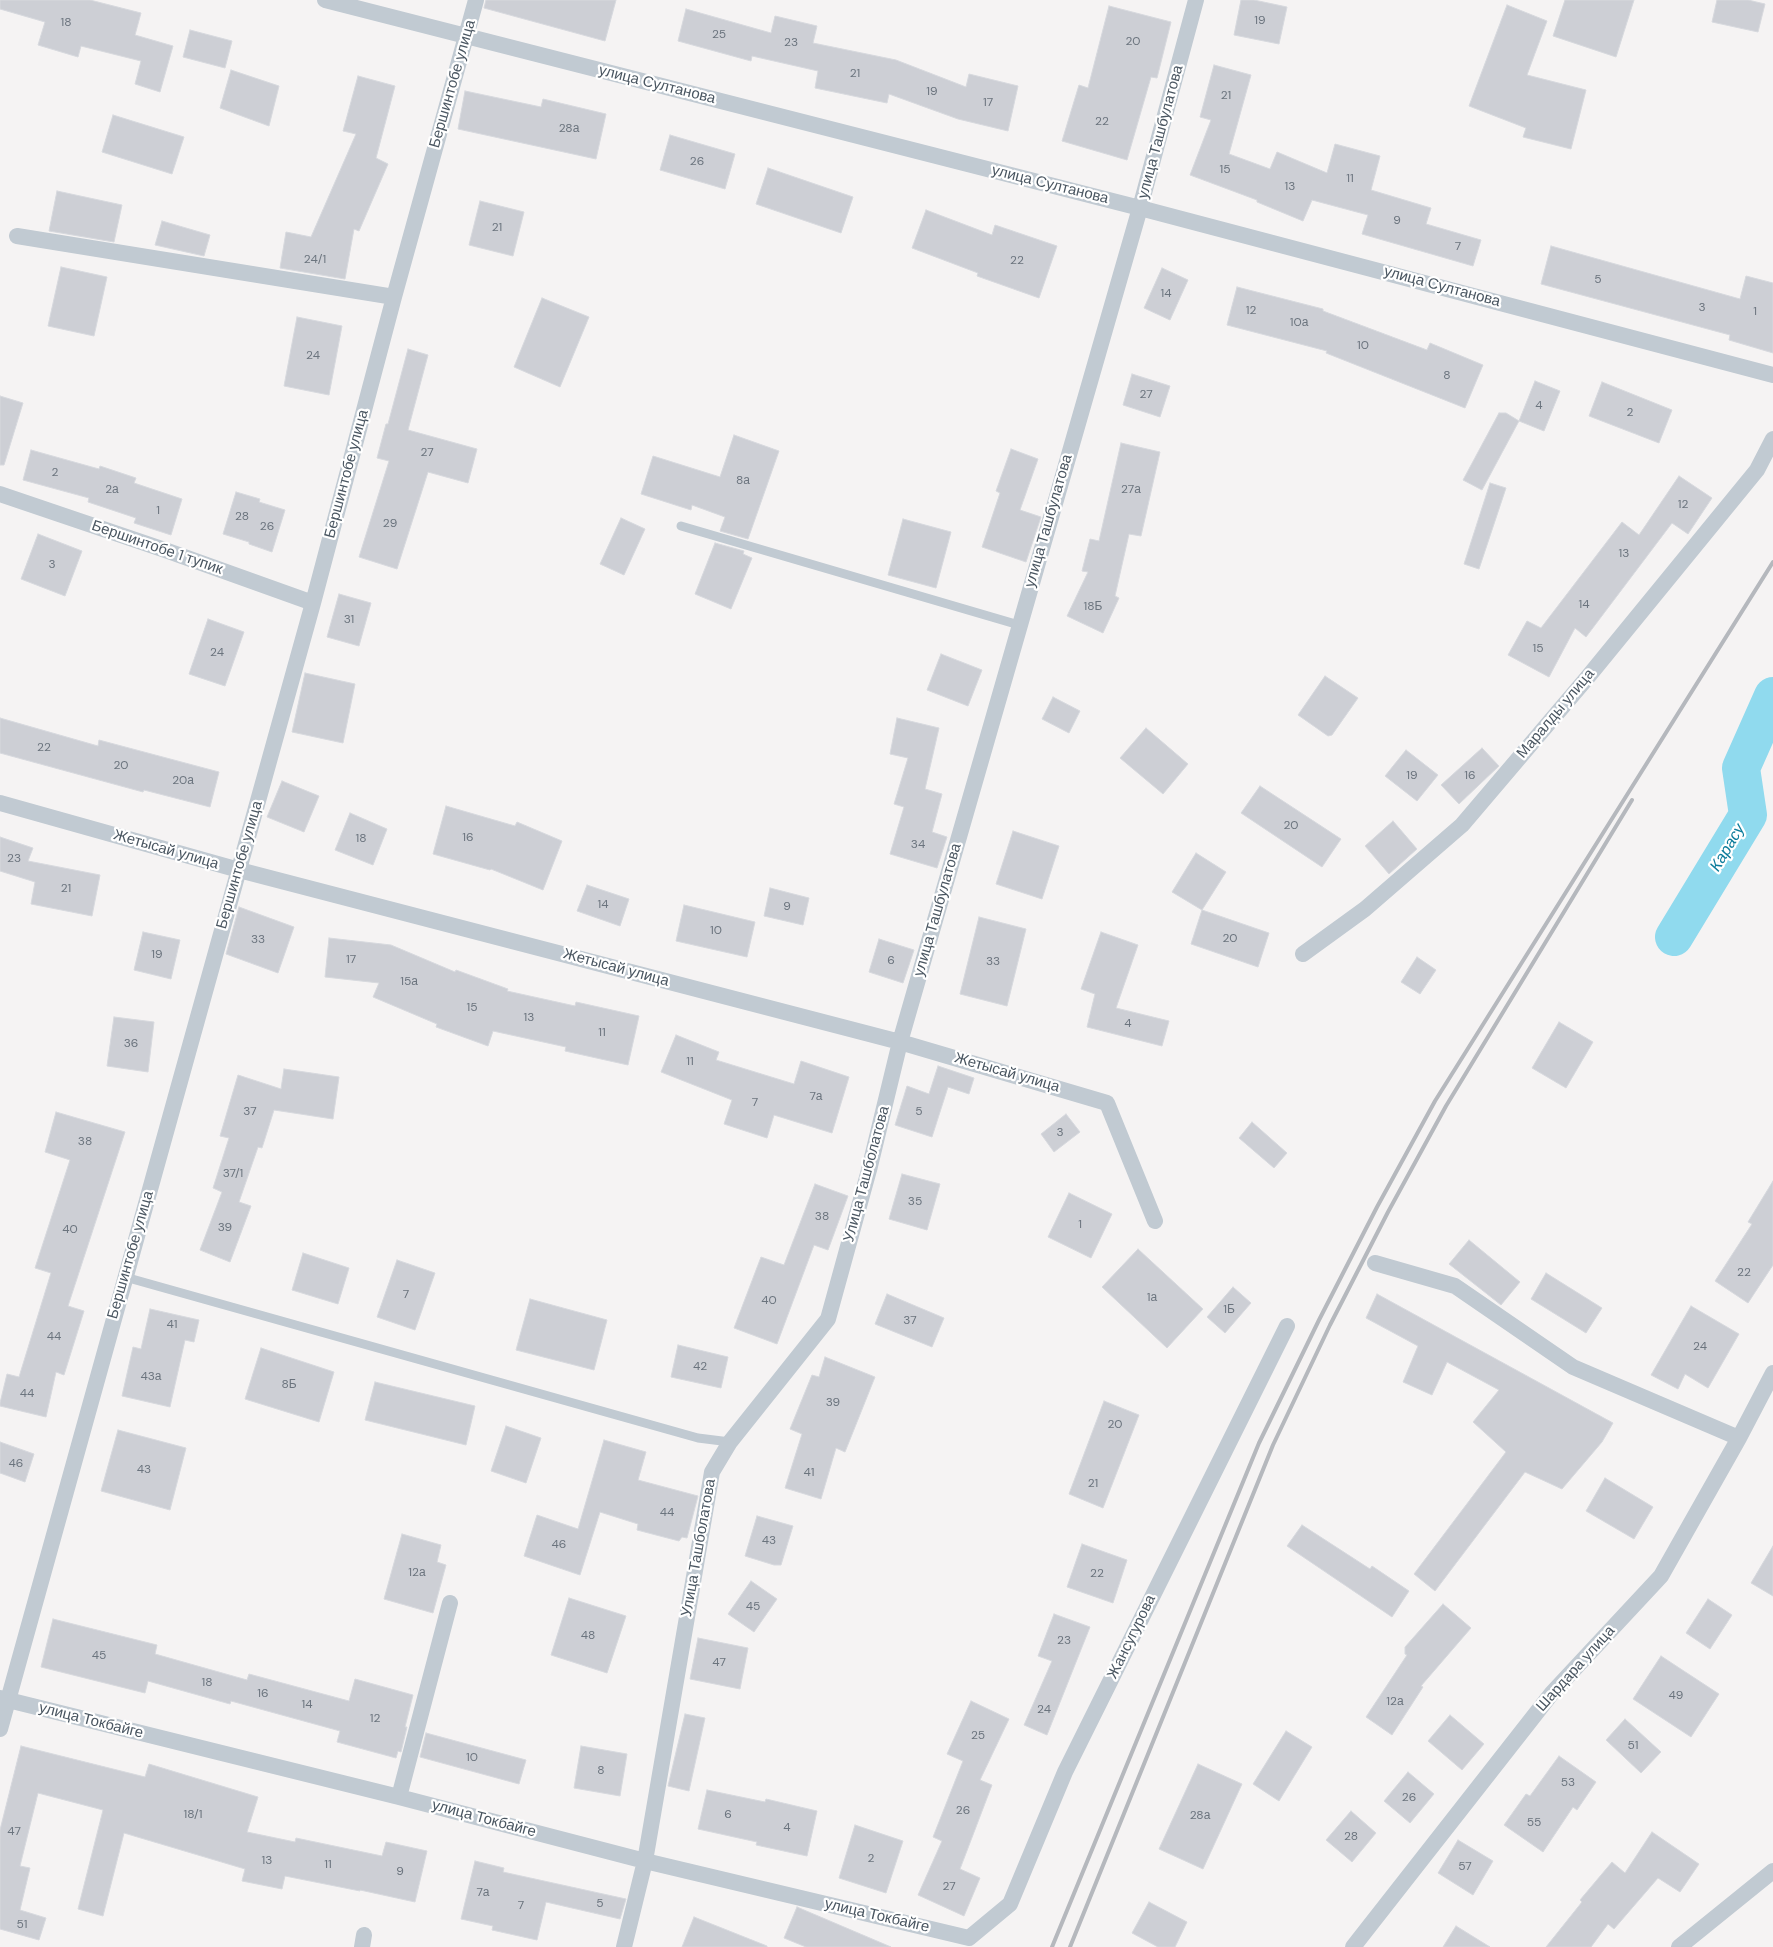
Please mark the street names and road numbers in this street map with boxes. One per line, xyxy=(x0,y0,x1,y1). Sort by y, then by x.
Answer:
street label: Бершинтобе улица xyxy=(426,18,480,150)
street label: улица Султанова xyxy=(597,62,717,108)
street label: улица Ташбулатова xyxy=(1135,63,1187,201)
street label: улица Султанова xyxy=(990,162,1110,208)
street label: улица Султанова xyxy=(1382,263,1502,311)
street label: Бершинтобе улица xyxy=(321,408,373,540)
street label: улица Ташбулатова xyxy=(1021,452,1077,590)
street label: Бершинтобе 1 тупик xyxy=(89,517,225,579)
street label: Маралды улица xyxy=(1513,666,1599,762)
street label: Бершинтобе улица xyxy=(213,799,267,931)
street label: Жетысай улица xyxy=(111,826,221,874)
street label: улица Ташбулатова xyxy=(910,841,966,979)
street label: Жетысай улица xyxy=(561,945,671,991)
street label: Жетысай улица xyxy=(952,1049,1062,1097)
street label: Улица Ташболатова xyxy=(840,1104,894,1244)
street label: Бершинтобе улица xyxy=(104,1189,158,1321)
street label: Улица Ташболатова xyxy=(678,1478,720,1618)
street label: Жансугурова xyxy=(1104,1592,1160,1682)
street label: Шардара улица xyxy=(1533,1622,1619,1716)
street label: улица Токбайге xyxy=(37,1699,145,1743)
street label: улица Токбайге xyxy=(430,1796,538,1842)
street label: улица Токбайге xyxy=(823,1895,931,1937)

